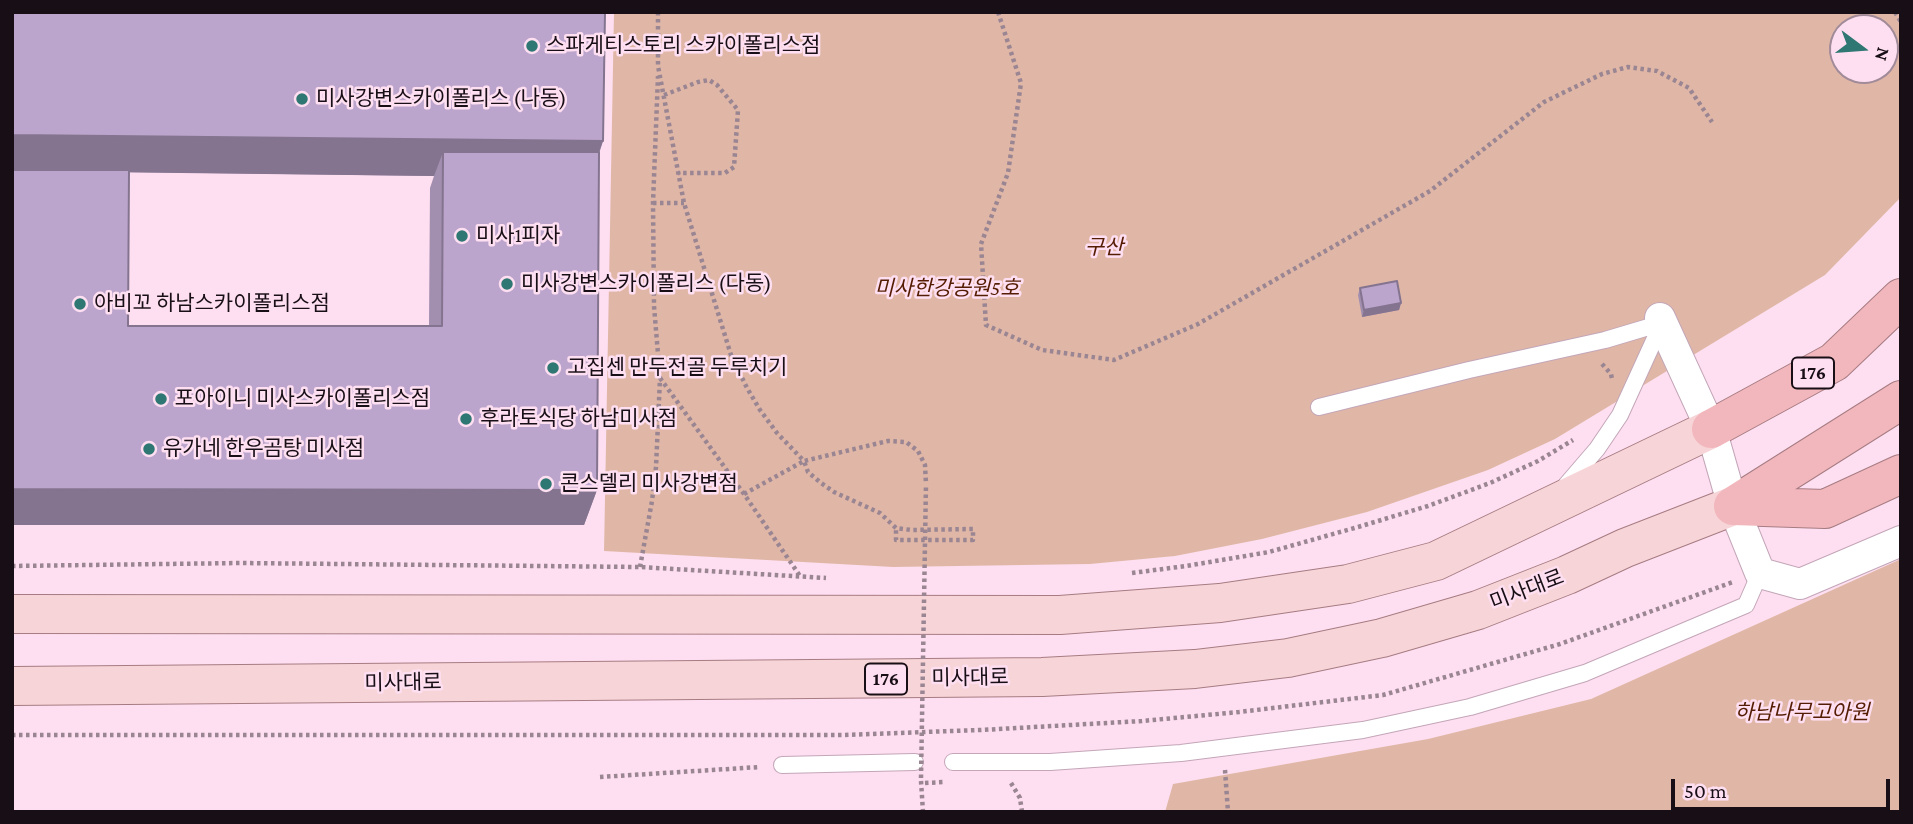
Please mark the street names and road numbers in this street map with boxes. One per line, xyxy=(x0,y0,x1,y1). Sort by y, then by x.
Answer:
road number: 176 xyxy=(1792,358,1834,388)
street label: 미사대로 xyxy=(1486,564,1568,616)
road number: 176 xyxy=(865,664,907,694)
street label: 미사대로 xyxy=(931,665,1009,691)
street label: 미사대로 xyxy=(364,670,442,696)

